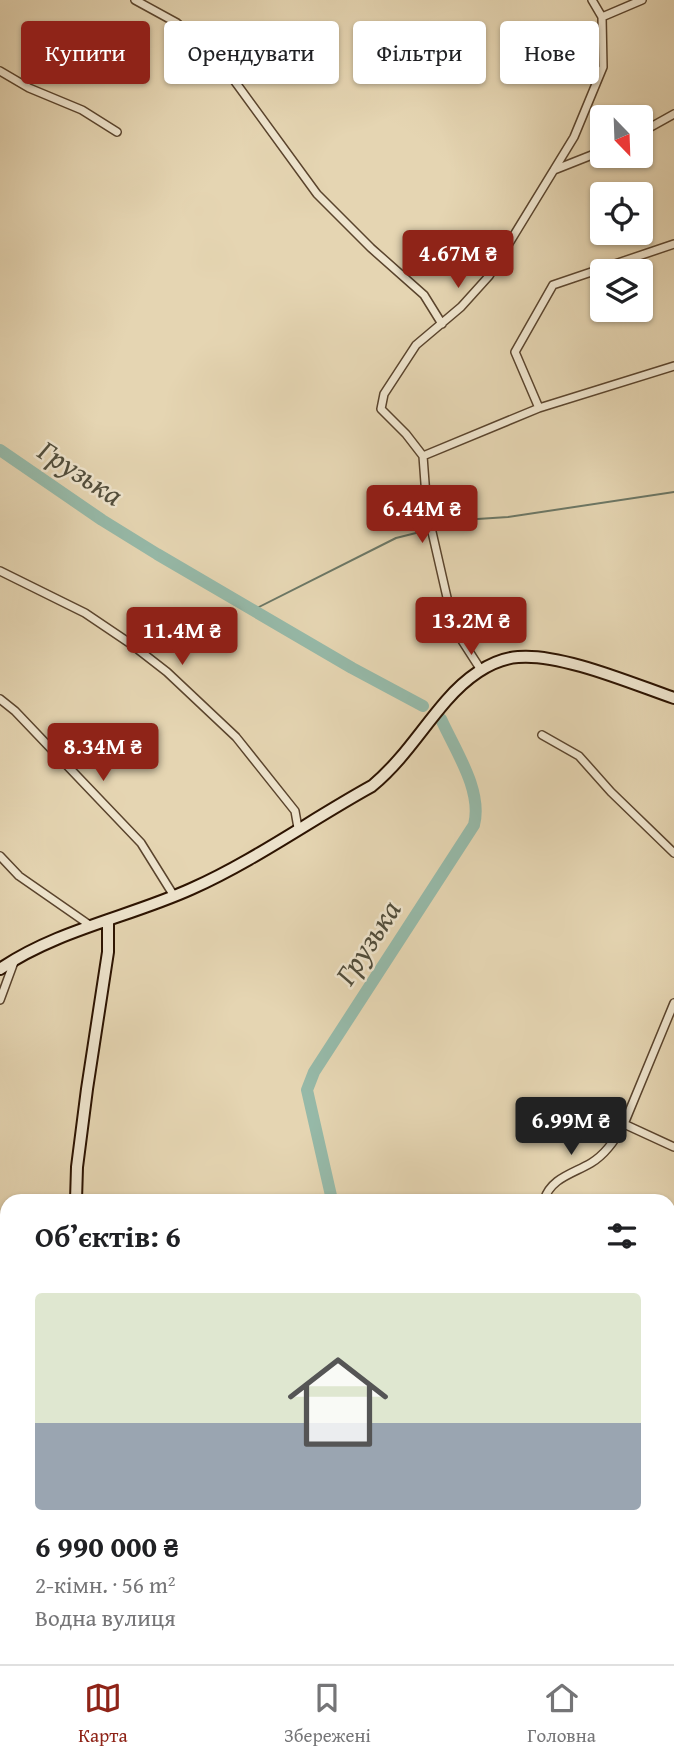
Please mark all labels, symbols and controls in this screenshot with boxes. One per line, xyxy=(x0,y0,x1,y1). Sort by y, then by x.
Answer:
chip: Купити xyxy=(21,21,150,84)
chip: Орендувати xyxy=(164,21,339,84)
chip: Фільтри xyxy=(353,21,486,84)
chip: Нове xyxy=(500,21,599,84)
north arrow xyxy=(590,105,653,168)
map controls xyxy=(590,105,653,322)
button: locate xyxy=(590,182,653,245)
pin: 4.67M ₴ xyxy=(393,230,523,290)
text: 4.67M ₴ xyxy=(418,236,498,269)
button: layers xyxy=(590,259,653,322)
water label: Грузька xyxy=(29,427,133,516)
pin: 6.44M ₴ xyxy=(357,486,487,545)
text: 6.44M ₴ xyxy=(382,491,462,524)
pin: 13.2M ₴ xyxy=(406,598,536,657)
text: 13.2M ₴ xyxy=(431,603,511,636)
pin: 11.4M ₴ xyxy=(117,608,247,667)
text: 11.4M ₴ xyxy=(142,613,222,646)
pin: 8.34M ₴ xyxy=(38,724,168,783)
text: 8.34M ₴ xyxy=(63,729,143,762)
water label: Грузька xyxy=(322,890,411,994)
pin: 6.99M ₴ xyxy=(506,1098,636,1157)
text: 6.99M ₴ xyxy=(531,1103,611,1136)
text: Об’єктів: 6 xyxy=(35,1214,181,1258)
icon: filters xyxy=(603,1217,641,1255)
icon: home xyxy=(275,1339,401,1465)
text: 6 990 000 ₴ xyxy=(35,1524,179,1568)
text: 2-кімн. · 56 m² xyxy=(35,1568,176,1601)
text: Водна вулиця xyxy=(35,1601,176,1634)
tab: Карта xyxy=(78,1679,127,1749)
tab: Збережені xyxy=(284,1679,371,1749)
tab: Головна xyxy=(527,1679,596,1749)

